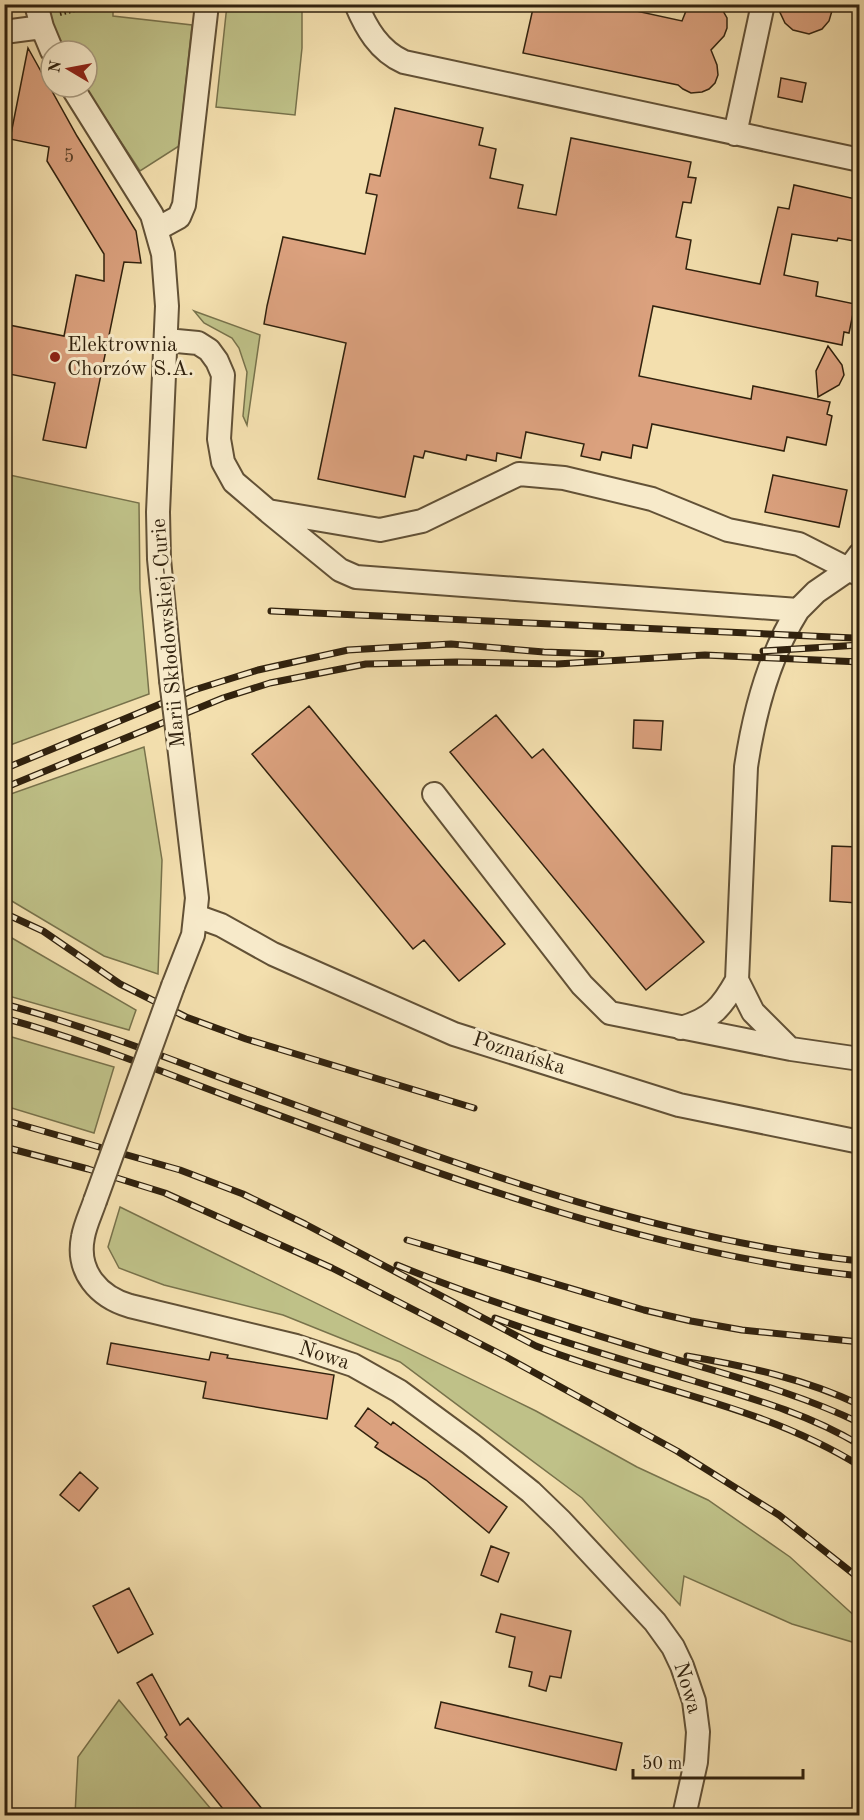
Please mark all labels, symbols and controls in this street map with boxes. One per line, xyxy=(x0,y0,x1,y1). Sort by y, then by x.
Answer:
north arrow xyxy=(39,39,99,99)
text: N xyxy=(47,59,65,74)
house number: 5 xyxy=(64,148,74,166)
place label: Elektrownia Chorzów S.A. xyxy=(67,335,194,380)
marker: Elektrownia Chorzów S.A. xyxy=(48,350,62,364)
street label: Marii Skłodowskiej-Curie xyxy=(149,517,189,749)
street label: Poznańska xyxy=(470,1029,568,1079)
street label: Nowa xyxy=(296,1338,352,1374)
street label: Nowa xyxy=(669,1660,705,1716)
scale bar xyxy=(633,1742,802,1780)
text: 50 m xyxy=(642,1755,682,1773)

